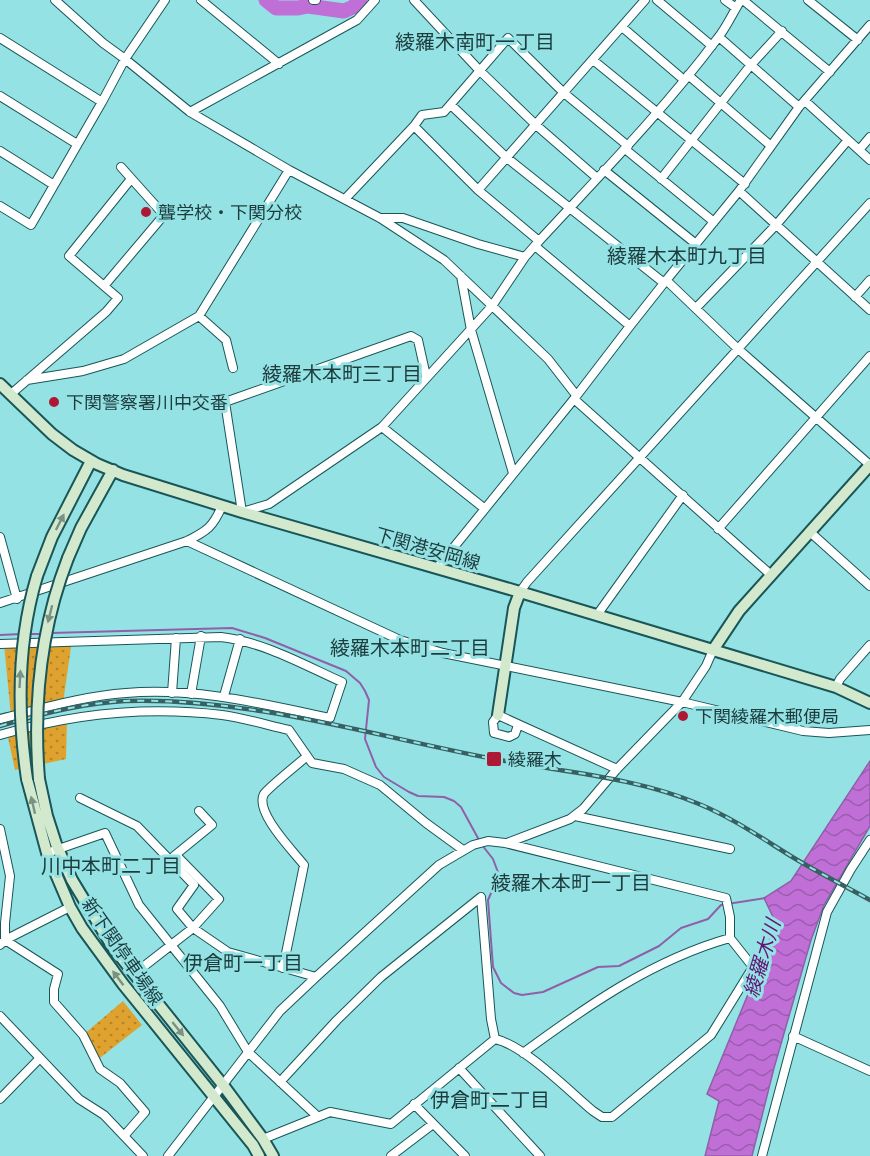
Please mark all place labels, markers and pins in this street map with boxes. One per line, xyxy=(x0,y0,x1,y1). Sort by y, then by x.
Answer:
place label: 聾学校・下関分校 xyxy=(158,201,302,223)
marker: 聾学校・下関分校 xyxy=(139,205,153,219)
place label: 下関警察署川中交番 xyxy=(66,391,228,413)
marker: 下関警察署川中交番 xyxy=(47,395,61,409)
place label: 下関綾羅木郵便局 xyxy=(695,705,839,727)
marker: 下関綾羅木郵便局 xyxy=(676,709,690,723)
place label: 綾羅木 xyxy=(508,748,562,770)
marker: 綾羅木 xyxy=(485,750,503,768)

